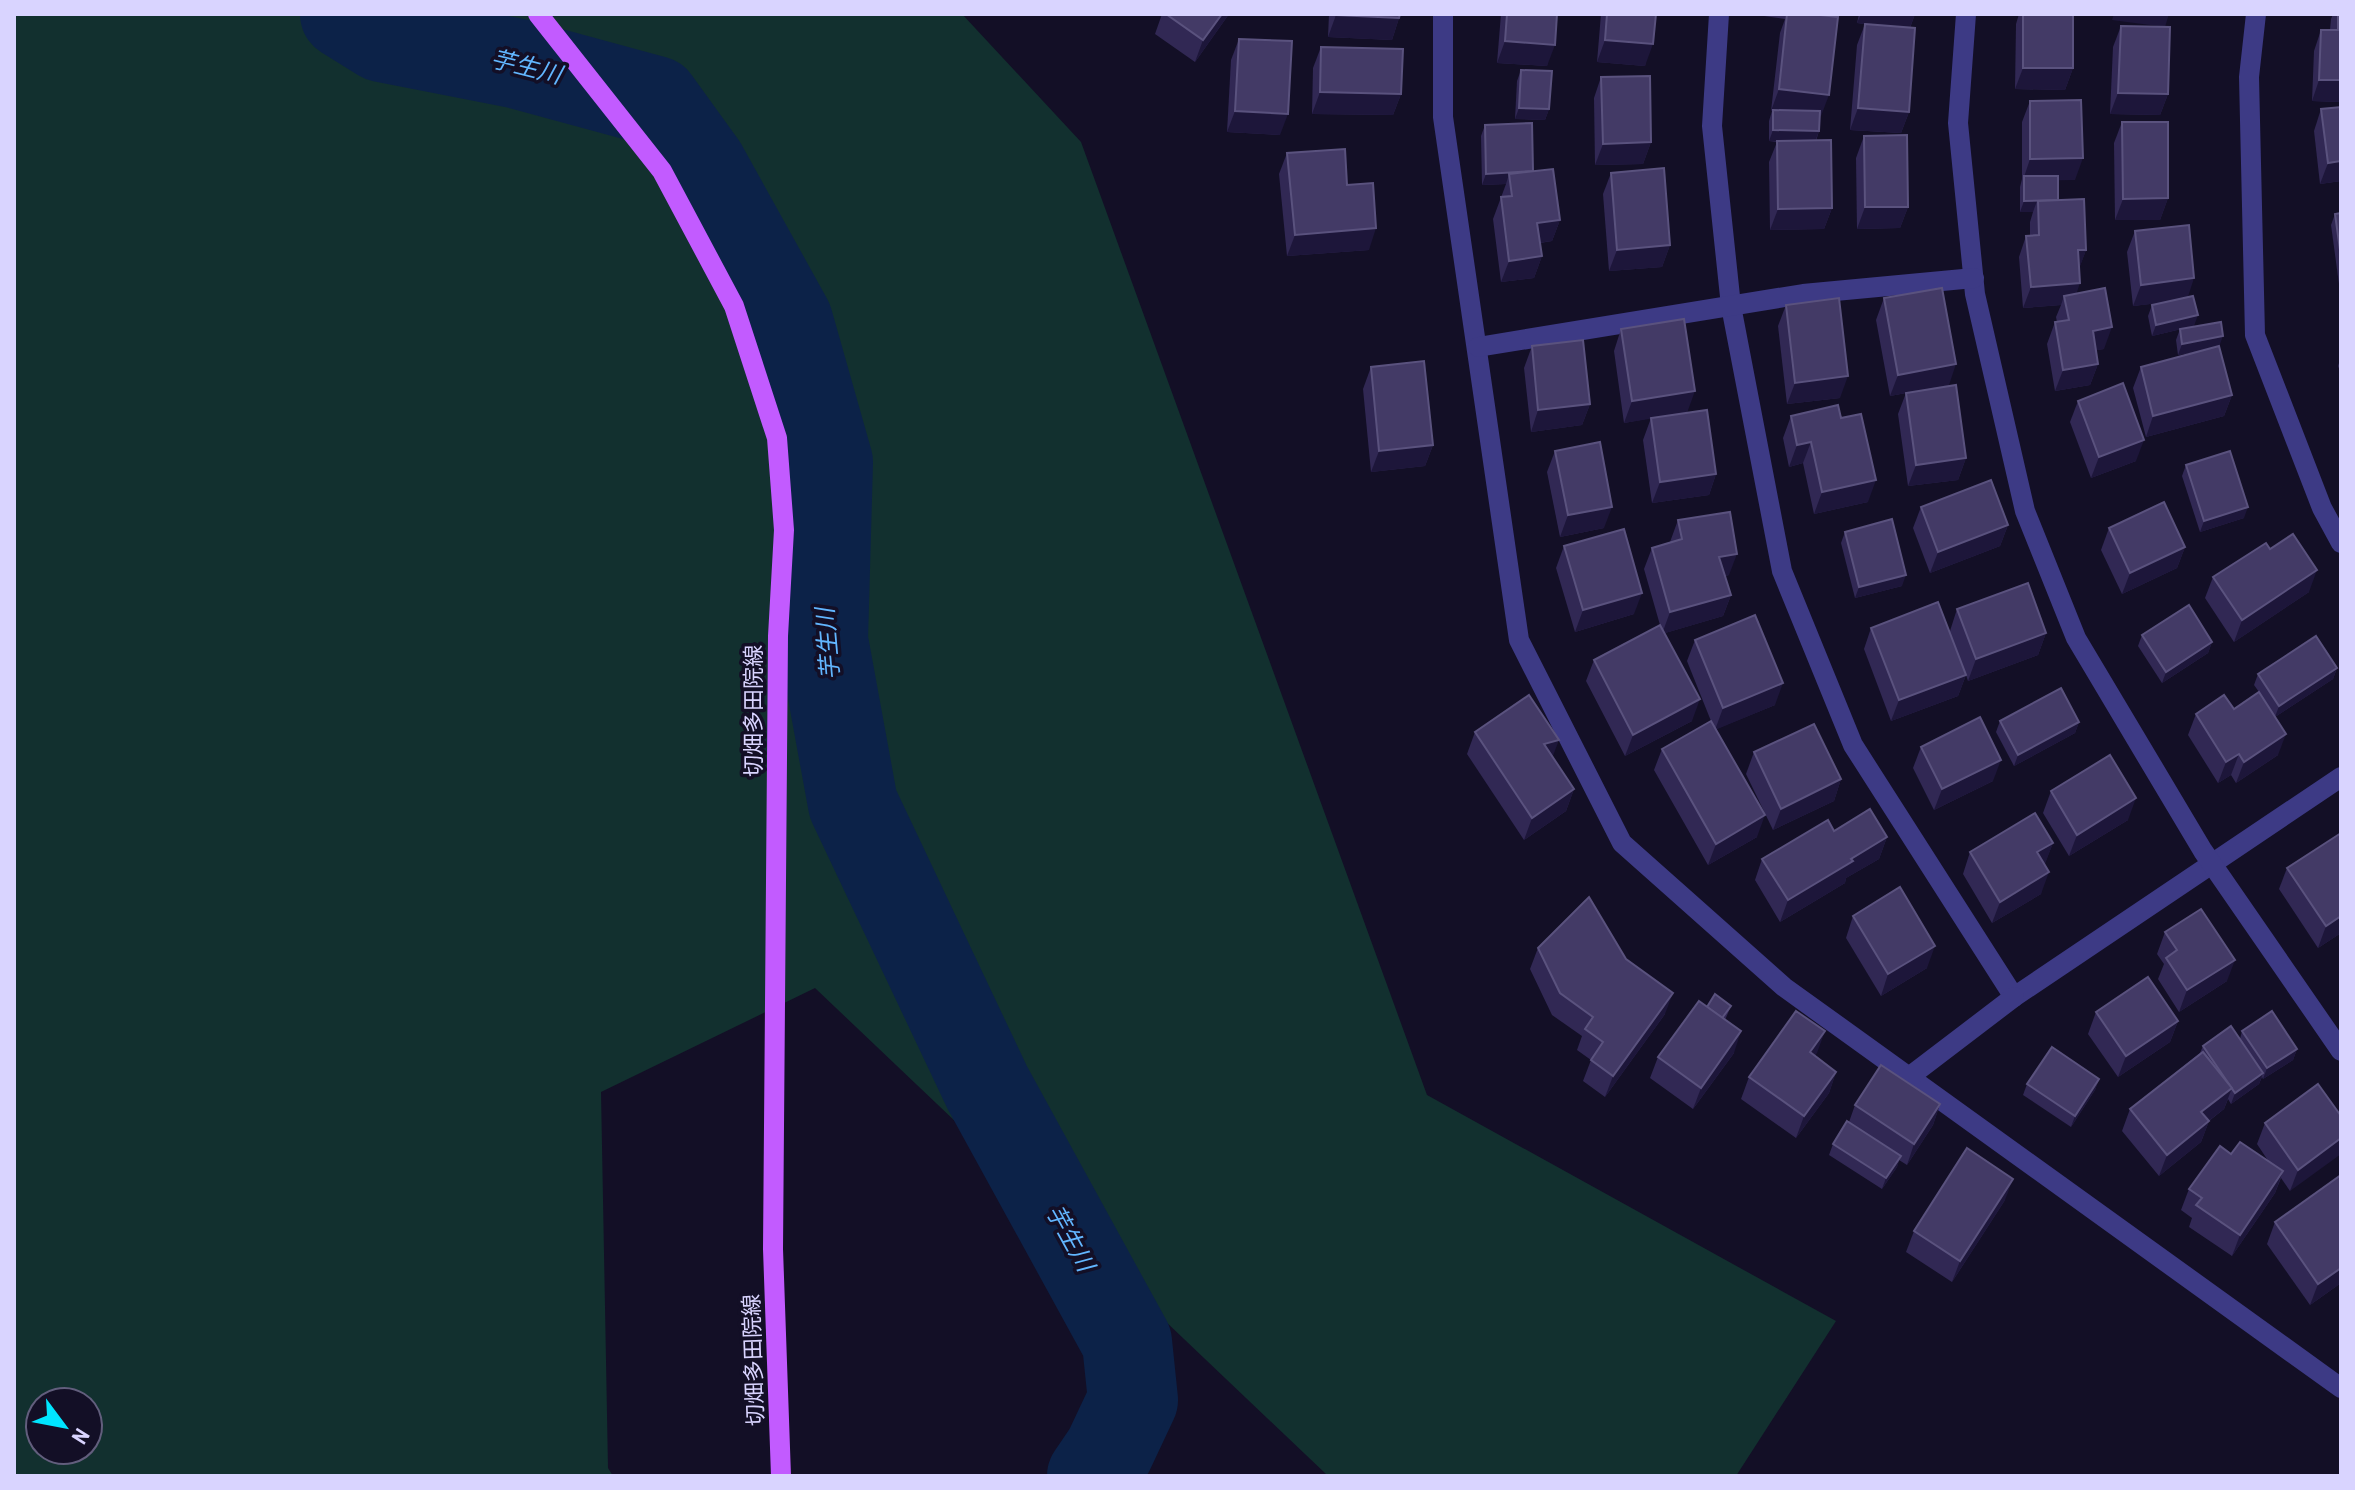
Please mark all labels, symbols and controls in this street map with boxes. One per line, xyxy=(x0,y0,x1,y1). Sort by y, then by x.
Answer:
water label: 芋生川 xyxy=(487,42,568,91)
water label: 芋生川 xyxy=(808,604,846,681)
street label: 切畑多田院線 xyxy=(738,645,768,777)
water label: 芋生川 xyxy=(1039,1198,1104,1279)
street label: 切畑多田院線 xyxy=(736,1294,770,1426)
north arrow xyxy=(24,1386,104,1466)
text: N xyxy=(65,1423,97,1450)

